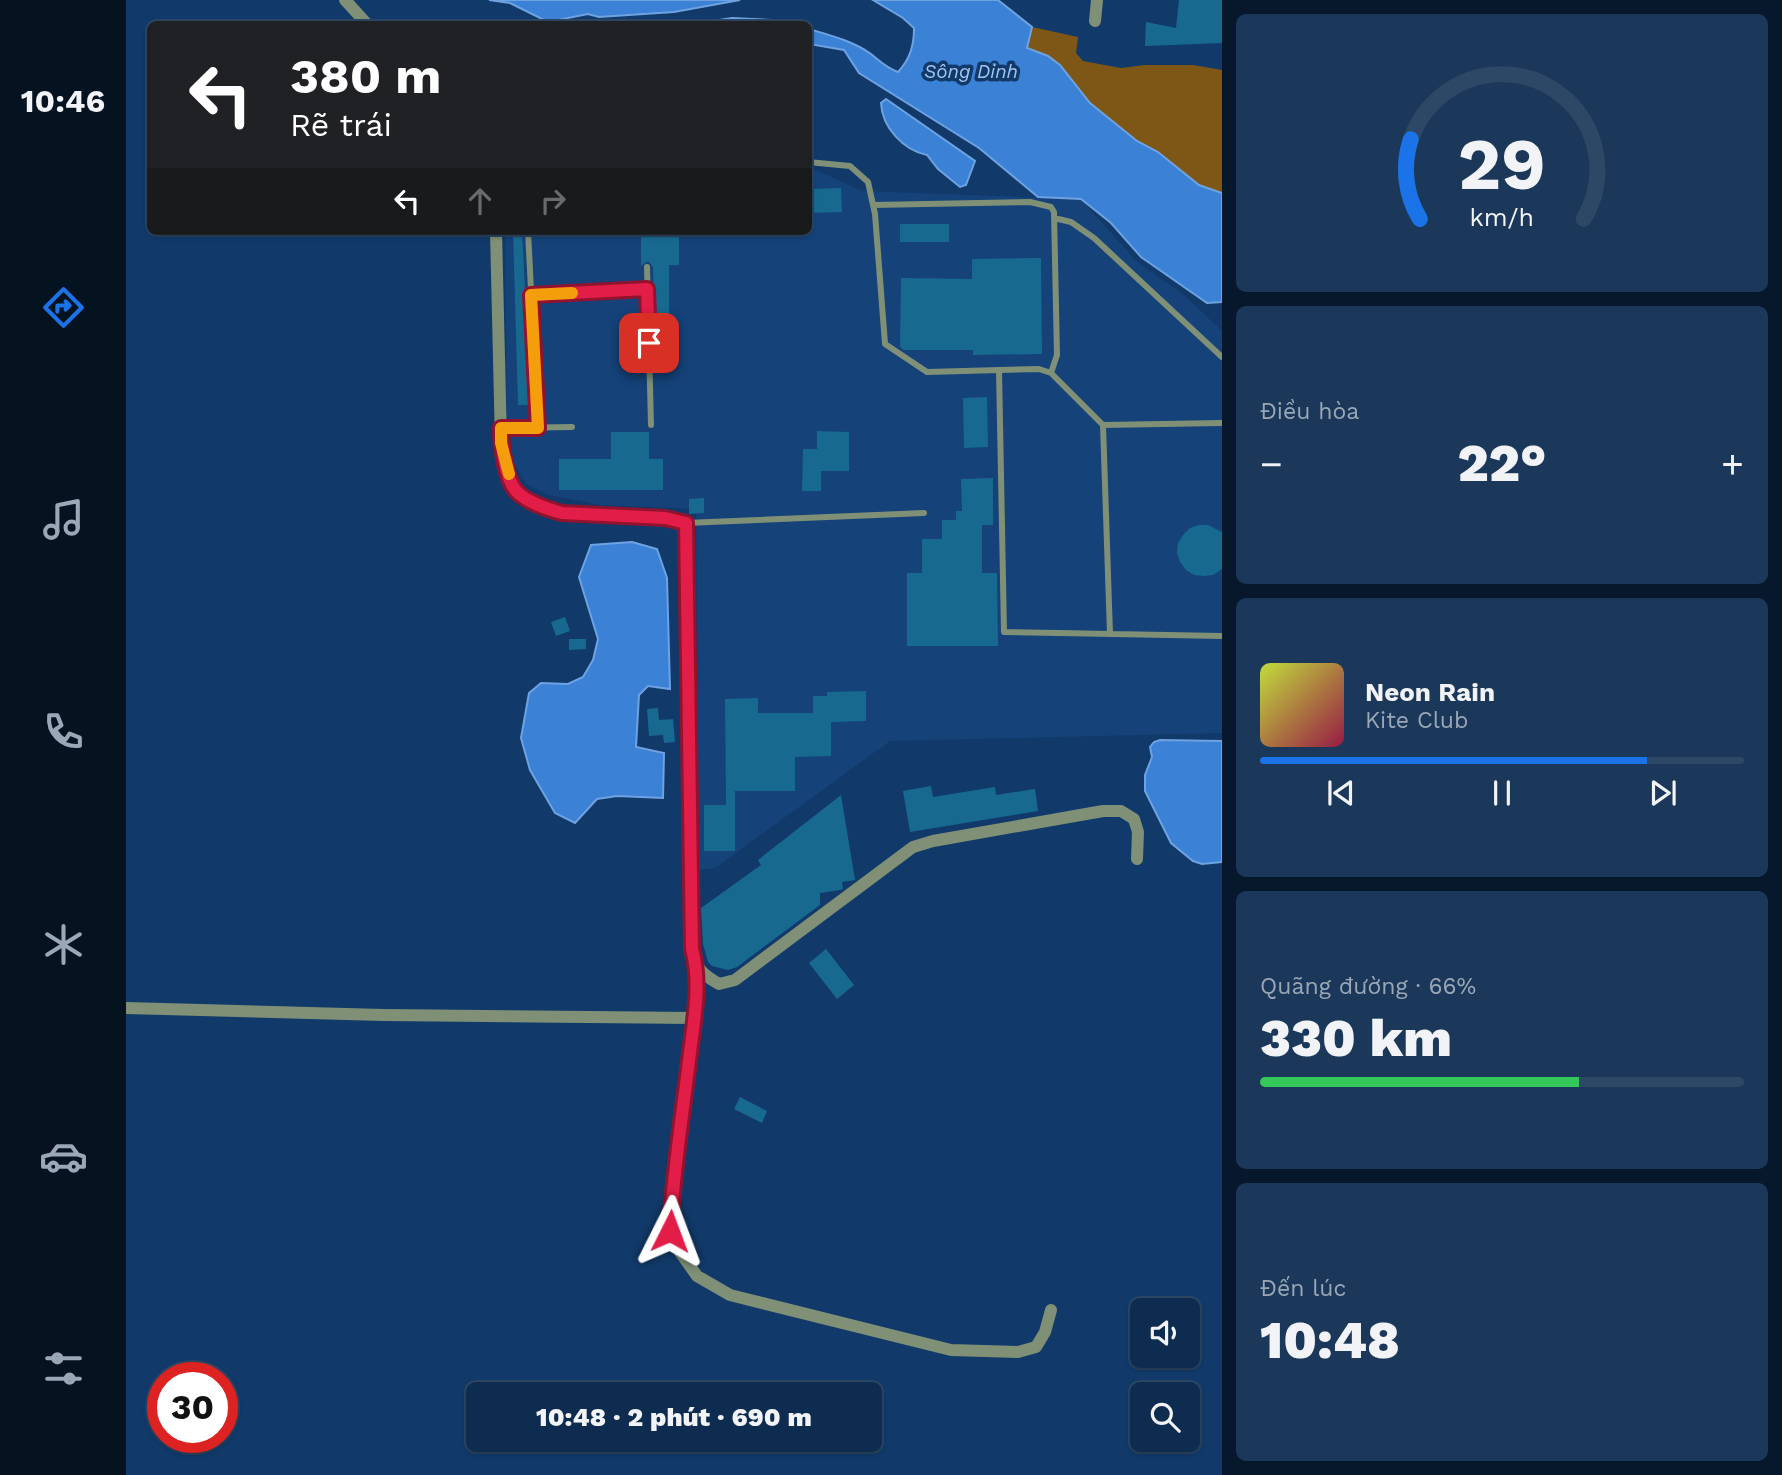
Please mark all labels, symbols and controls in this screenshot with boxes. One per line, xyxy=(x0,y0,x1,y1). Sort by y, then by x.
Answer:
text: 380 m xyxy=(290,47,441,105)
icon: left xyxy=(175,49,266,140)
water label: Sông Dinh xyxy=(924,60,1018,83)
text: 10:46 xyxy=(21,82,105,120)
text: Rẽ trái xyxy=(290,106,392,144)
text: 29 xyxy=(1458,121,1546,207)
icon: left xyxy=(388,182,426,220)
icon: ahead xyxy=(461,182,499,220)
icon: right xyxy=(534,182,572,220)
text: km/h xyxy=(1470,203,1534,232)
icon: directions xyxy=(39,283,88,332)
pin xyxy=(619,313,679,373)
icon: arrive xyxy=(630,324,668,362)
text: Điều hòa xyxy=(1260,398,1359,425)
text: 22° xyxy=(1458,433,1546,494)
text: − xyxy=(1260,442,1283,486)
text: + xyxy=(1721,442,1744,486)
icon: music xyxy=(39,495,88,544)
text: Neon Rain xyxy=(1365,677,1495,707)
icon: phone xyxy=(39,707,88,756)
text: Kite Club xyxy=(1365,707,1468,734)
icon: previous xyxy=(1322,774,1360,812)
icon: pause xyxy=(1483,774,1521,812)
icon: next xyxy=(1644,774,1682,812)
icon: climate xyxy=(39,920,88,969)
text: Quãng đường · 66% xyxy=(1260,973,1476,1000)
text: 330 km xyxy=(1260,1008,1452,1069)
icon: car xyxy=(39,1132,88,1181)
position arrow xyxy=(633,1194,707,1268)
text: Đến lúc xyxy=(1260,1275,1346,1302)
map controls xyxy=(1130,1298,1200,1452)
button: sound xyxy=(1130,1298,1200,1368)
text: 10:48 xyxy=(1260,1310,1400,1371)
icon: filters xyxy=(39,1344,88,1393)
speed limit sign: 30 xyxy=(147,1362,238,1453)
button: search xyxy=(1130,1382,1200,1452)
text: 10:48 · 2 phút · 690 m xyxy=(536,1402,812,1432)

